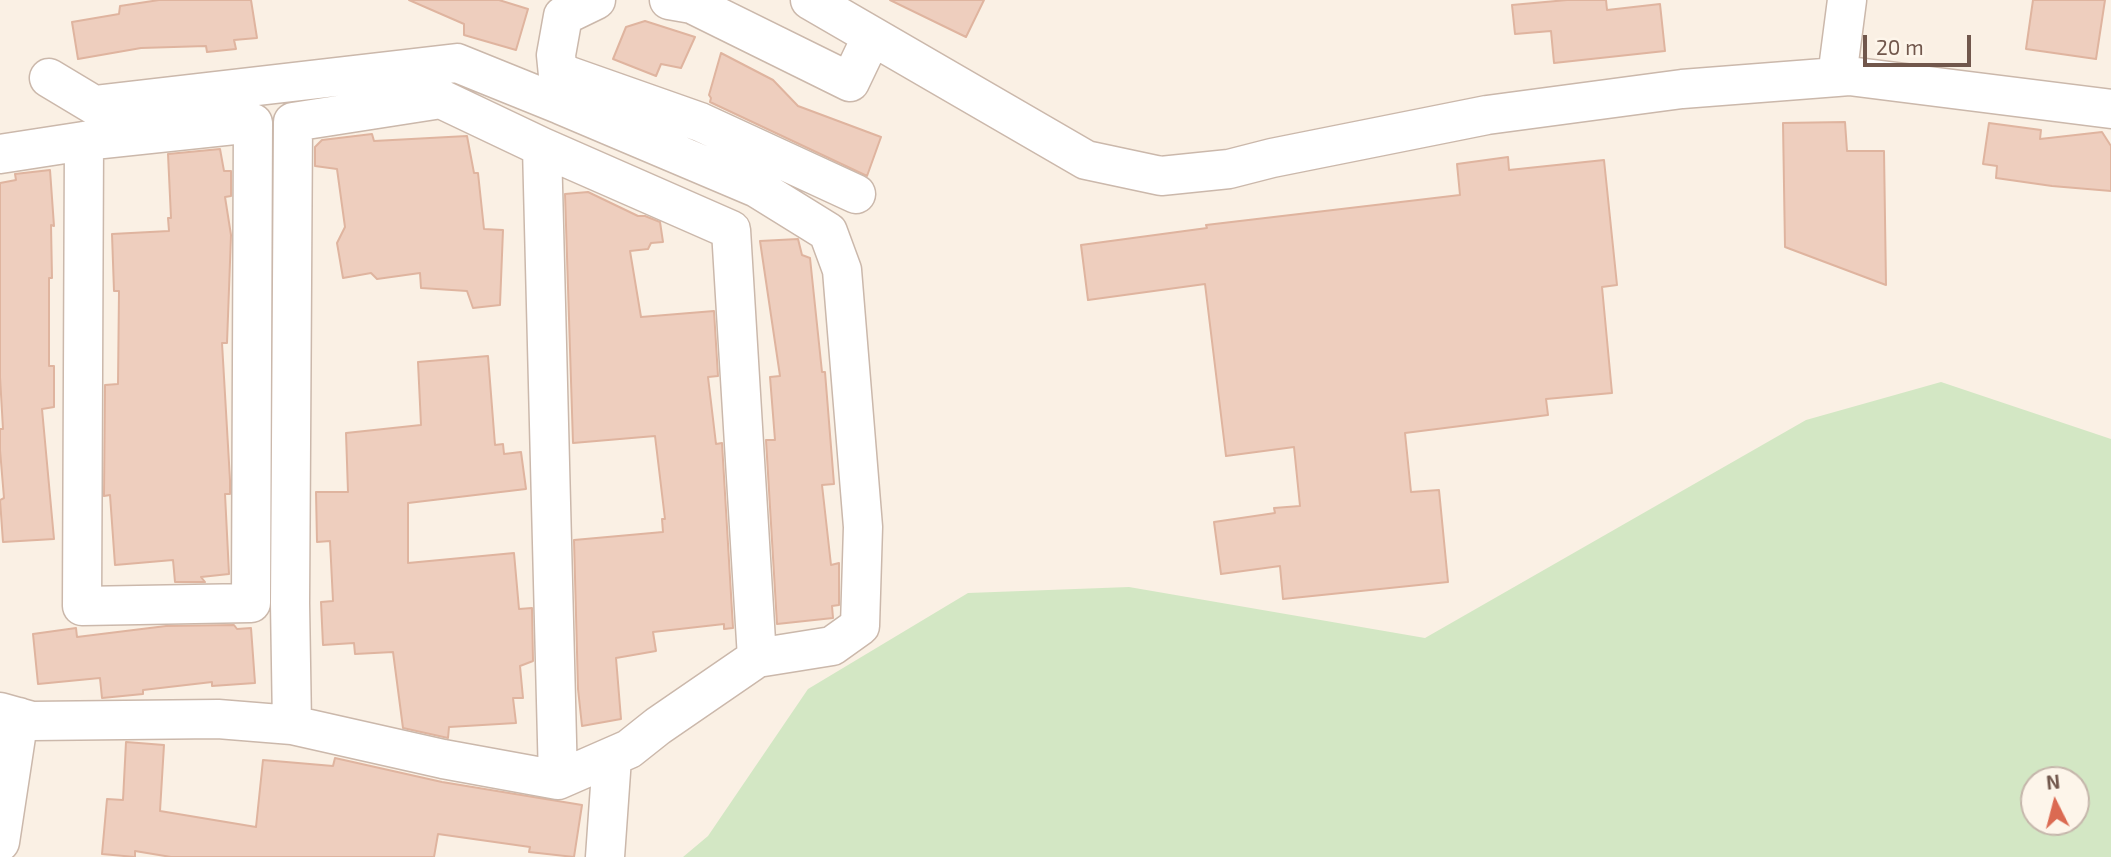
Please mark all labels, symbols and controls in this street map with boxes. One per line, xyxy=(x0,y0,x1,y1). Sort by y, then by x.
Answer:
scale bar xyxy=(1866,21,1974,65)
text: 20 m xyxy=(1876,34,1924,59)
north arrow xyxy=(2020,766,2090,836)
text: N xyxy=(2045,769,2061,794)

